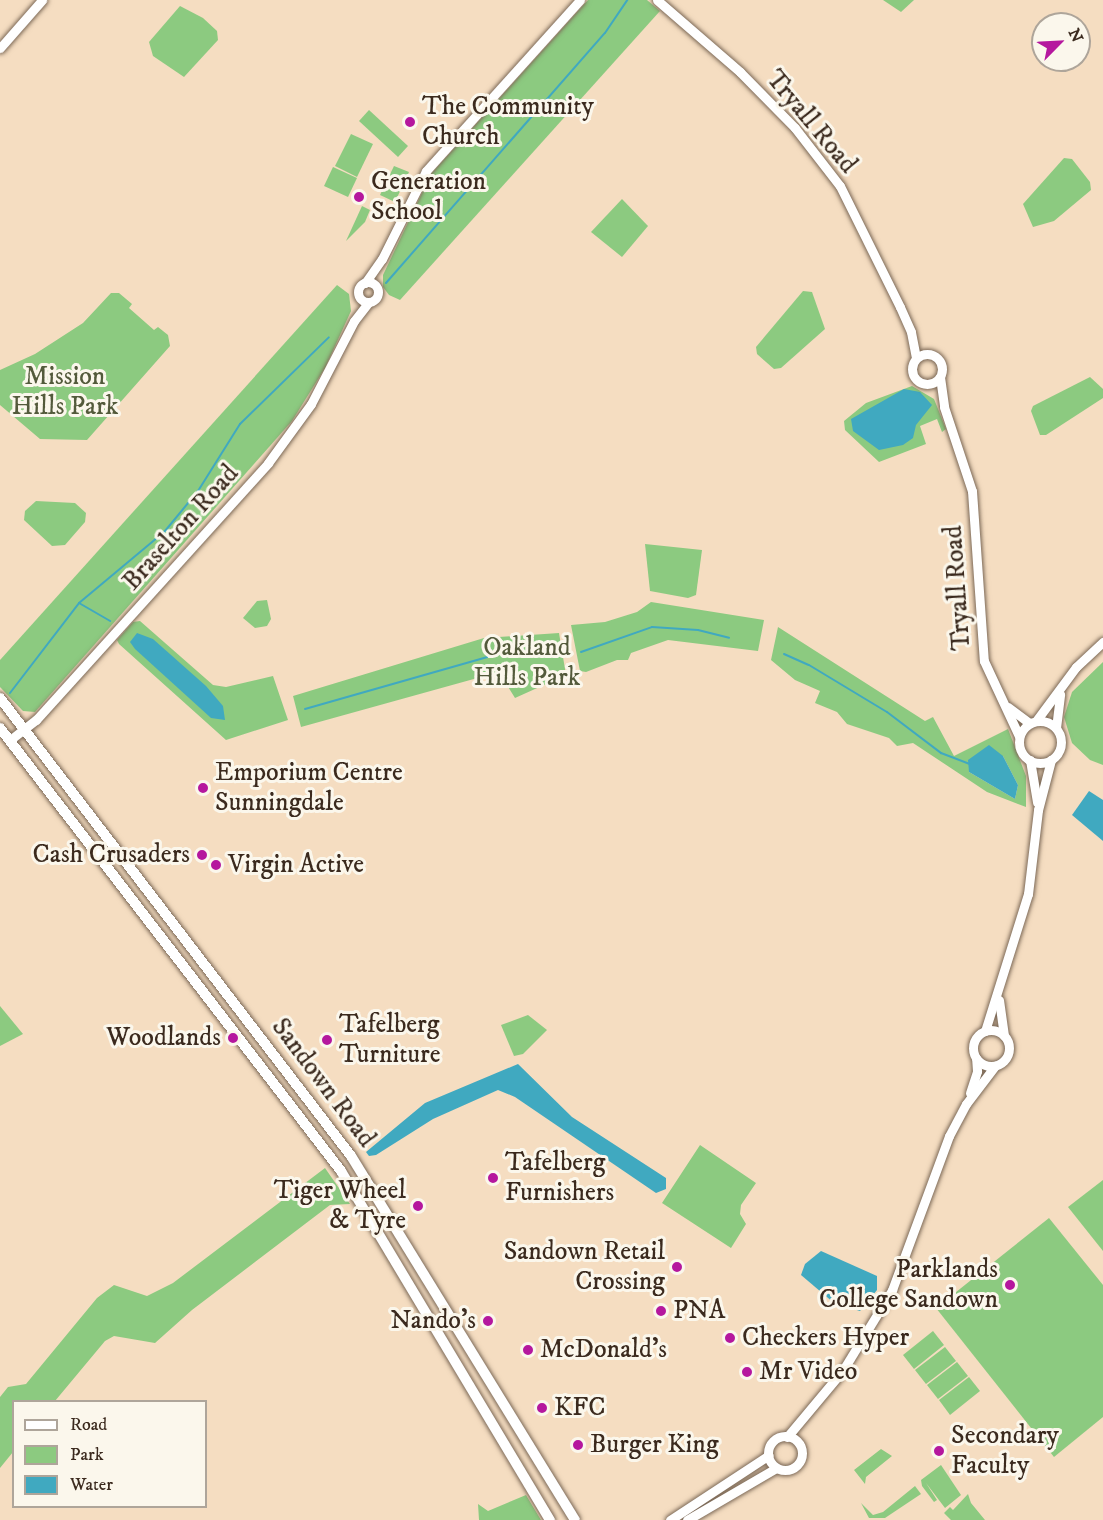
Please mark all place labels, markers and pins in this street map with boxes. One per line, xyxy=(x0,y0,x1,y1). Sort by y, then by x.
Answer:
place label: The Community Church xyxy=(422,91,594,152)
marker: The Community Church xyxy=(403,115,417,129)
place label: Generation School xyxy=(371,166,486,228)
marker: Generation School xyxy=(352,190,366,204)
place label: Emporium Centre Sunningdale xyxy=(215,757,403,819)
marker: Emporium Centre Sunningdale xyxy=(196,781,210,795)
place label: Cash Crusaders xyxy=(33,839,190,871)
marker: Cash Crusaders xyxy=(195,848,209,862)
place label: Virgin Active xyxy=(228,849,364,881)
marker: Virgin Active xyxy=(209,858,223,872)
place label: Tafelberg Turniture xyxy=(339,1009,441,1070)
place label: Woodlands xyxy=(106,1022,221,1054)
marker: Woodlands xyxy=(226,1031,240,1045)
marker: Tafelberg Turniture xyxy=(320,1033,334,1047)
place label: Tafelberg Furnishers xyxy=(505,1147,614,1208)
marker: Tafelberg Furnishers xyxy=(486,1171,500,1185)
place label: Tiger Wheel & Tyre xyxy=(274,1175,406,1236)
marker: Tiger Wheel & Tyre xyxy=(411,1199,425,1213)
place label: Sandown Retail Crossing xyxy=(504,1236,665,1298)
place label: Parklands College Sandown xyxy=(819,1254,998,1316)
marker: Sandown Retail Crossing xyxy=(670,1260,684,1274)
marker: Parklands College Sandown xyxy=(1003,1278,1017,1292)
place label: PNA xyxy=(673,1295,725,1327)
marker: PNA xyxy=(654,1304,668,1318)
place label: Nando's xyxy=(390,1305,476,1337)
marker: Nando's xyxy=(481,1314,495,1328)
place label: Checkers Hyper xyxy=(742,1322,909,1354)
marker: Checkers Hyper xyxy=(723,1331,737,1345)
place label: McDonald's xyxy=(540,1334,667,1366)
marker: McDonald's xyxy=(521,1343,535,1357)
place label: Mr Video xyxy=(759,1356,857,1388)
marker: Mr Video xyxy=(740,1365,754,1379)
place label: KFC xyxy=(554,1392,605,1424)
marker: KFC xyxy=(535,1401,549,1415)
place label: Secondary Faculty xyxy=(951,1420,1059,1482)
place label: Burger King xyxy=(590,1429,719,1461)
marker: Burger King xyxy=(571,1438,585,1452)
marker: Secondary Faculty xyxy=(932,1444,946,1458)

